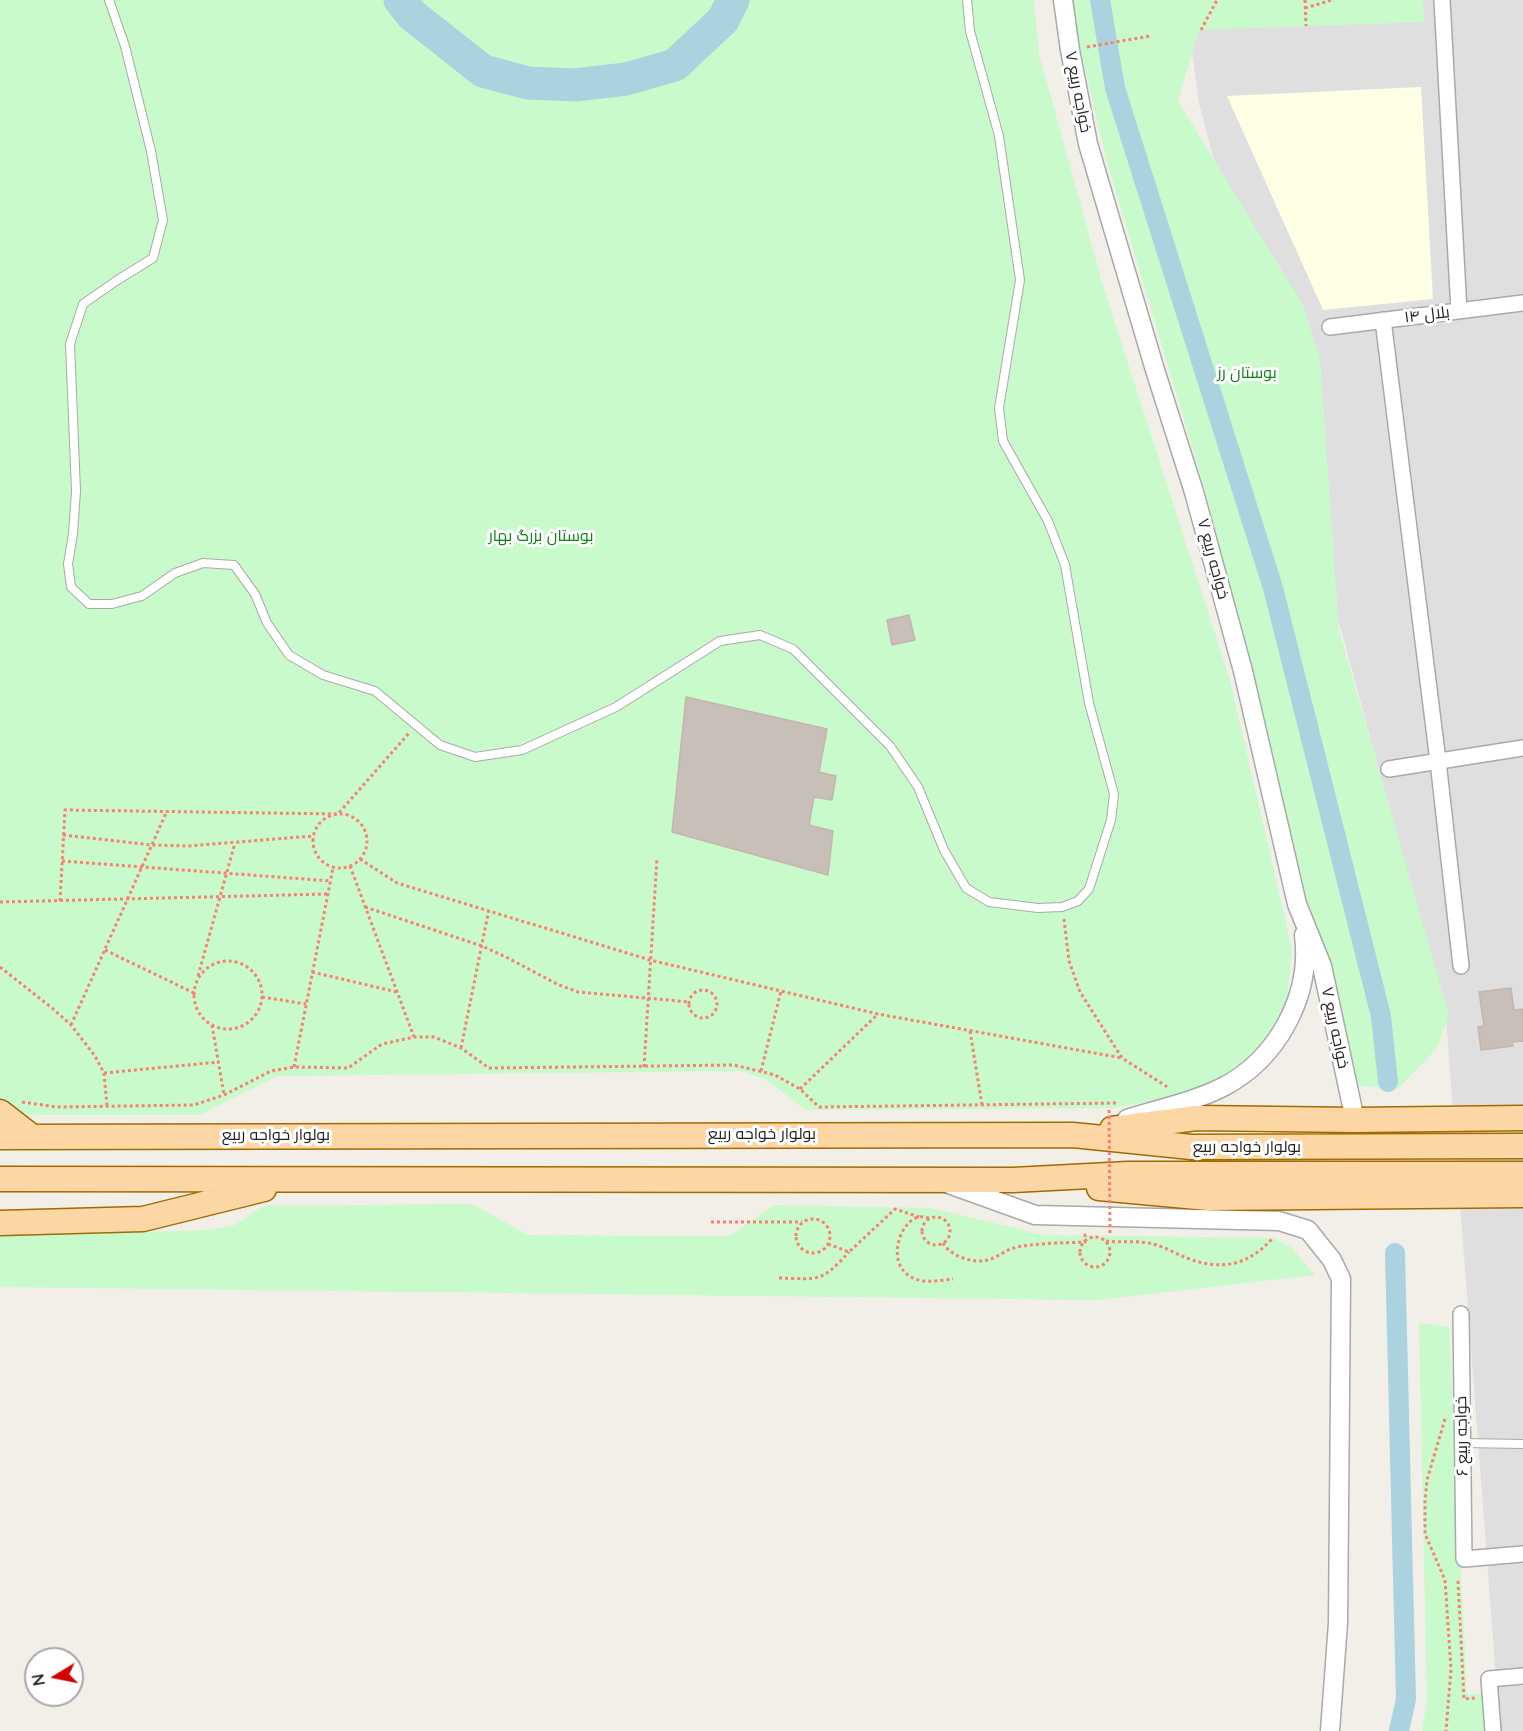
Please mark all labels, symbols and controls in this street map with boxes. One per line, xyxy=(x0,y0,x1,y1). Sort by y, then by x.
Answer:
street label: خواجه ربیع ۷ xyxy=(1061,50,1095,134)
street label: بلال ۱۴ xyxy=(1403,303,1451,327)
park label: بوستان رز xyxy=(1217,363,1277,383)
street label: خواجه ربیع ۷ xyxy=(1193,517,1233,601)
park label: بوستان بزرگ بهار xyxy=(488,526,594,546)
street label: خواجه ربیع ۷ xyxy=(1317,986,1353,1070)
street label: بولوار خواجه ربیع xyxy=(708,1124,816,1144)
street label: بولوار خواجه ربیع xyxy=(222,1125,330,1145)
street label: بولوار خواجه ربیع xyxy=(1193,1137,1301,1157)
street label: خواجه ربیع ۶ xyxy=(1452,1396,1472,1476)
north arrow xyxy=(24,1647,84,1707)
text: N xyxy=(27,1672,49,1687)

